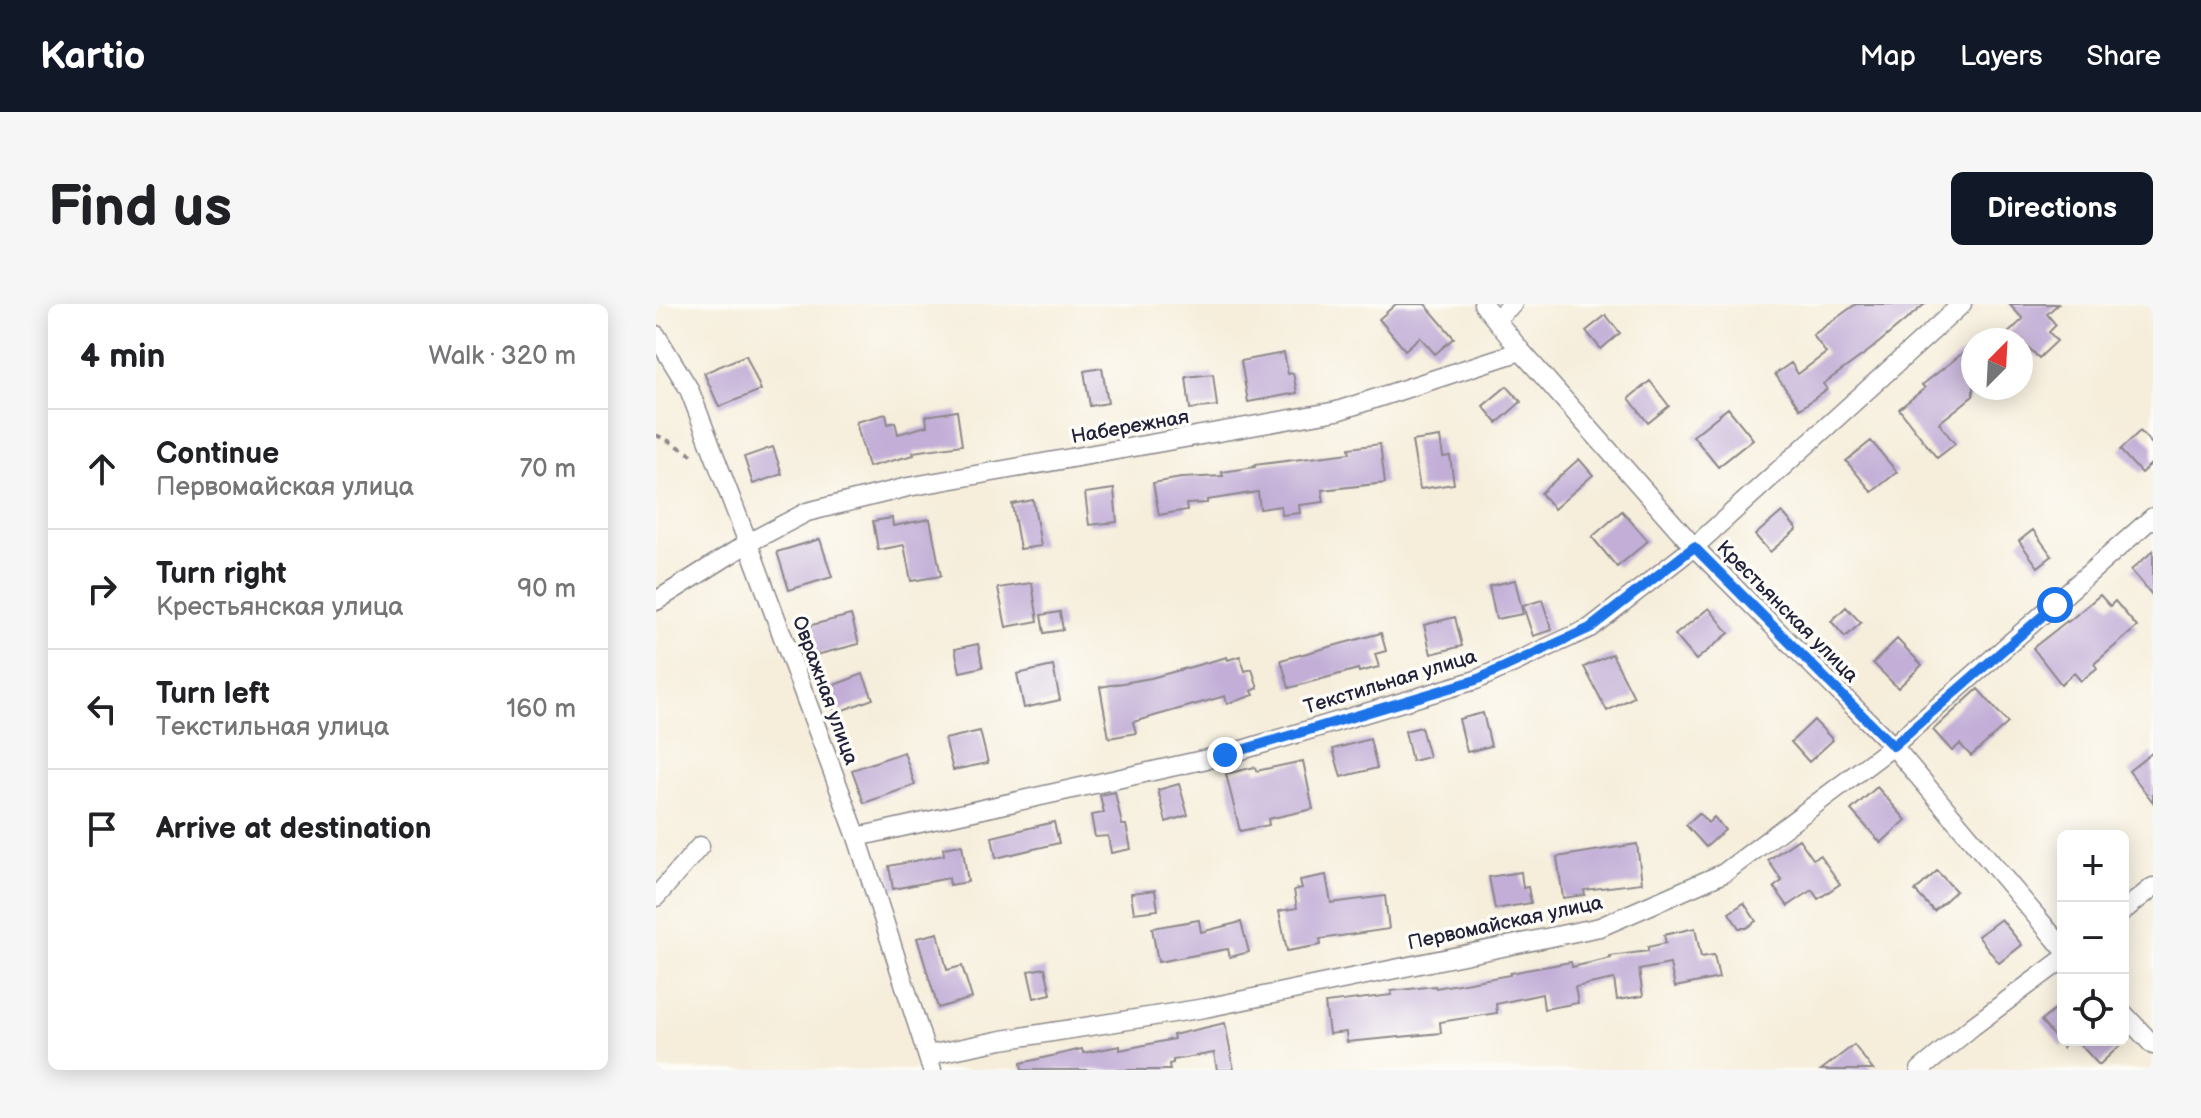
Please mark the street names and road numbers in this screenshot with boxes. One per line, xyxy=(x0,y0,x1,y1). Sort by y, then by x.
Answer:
street label: Набережная xyxy=(1069,405,1191,449)
street label: Крестьянская улица xyxy=(1711,536,1863,688)
street label: Овражная улица xyxy=(787,613,863,768)
street label: Текстильная улица xyxy=(1301,644,1480,720)
street label: Первомайская улица xyxy=(1406,891,1605,955)

